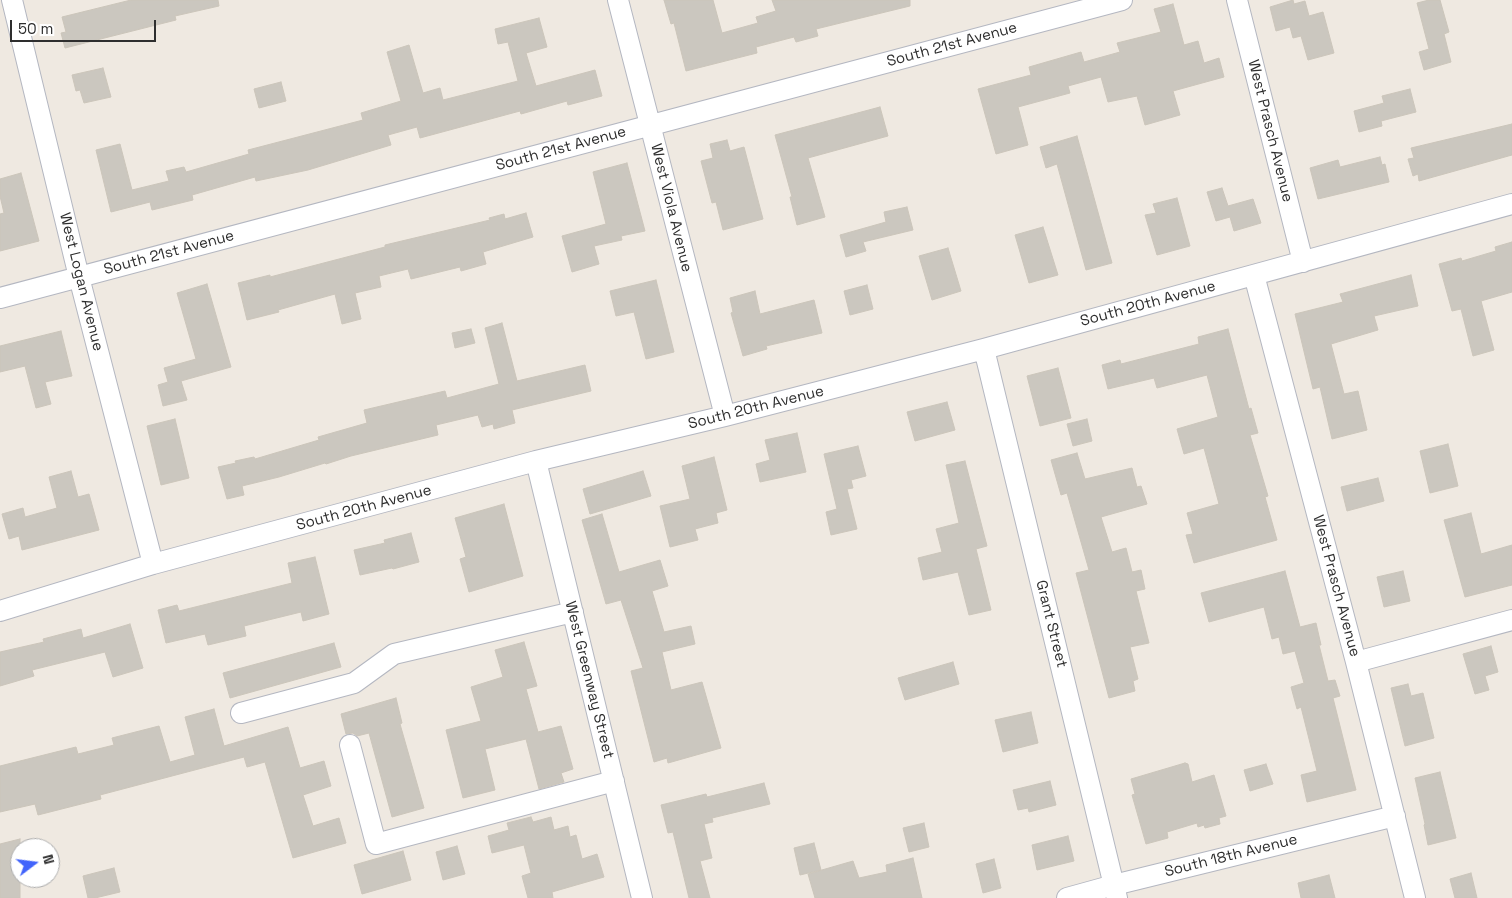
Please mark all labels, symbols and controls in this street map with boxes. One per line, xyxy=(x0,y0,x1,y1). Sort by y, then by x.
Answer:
scale bar xyxy=(12,10,159,42)
text: 50 m xyxy=(18,19,53,38)
street label: South 21st Avenue xyxy=(885,19,1019,71)
street label: West Prasch Avenue xyxy=(1244,58,1296,204)
street label: South 21st Avenue xyxy=(494,123,628,175)
street label: West Viola Avenue xyxy=(646,142,696,274)
street label: West Logan Avenue xyxy=(55,211,107,353)
street label: South 21st Avenue xyxy=(102,227,236,279)
street label: South 20th Avenue xyxy=(1078,277,1218,331)
street label: South 20th Avenue xyxy=(686,382,826,434)
street label: South 20th Avenue xyxy=(294,481,434,535)
street label: West Prasch Avenue xyxy=(1308,513,1364,659)
street label: Grant Street xyxy=(1031,578,1071,670)
street label: West Greenway Street xyxy=(561,599,617,761)
street label: South 18th Avenue xyxy=(1163,831,1299,881)
north arrow xyxy=(10,838,60,888)
text: N xyxy=(39,853,58,866)

